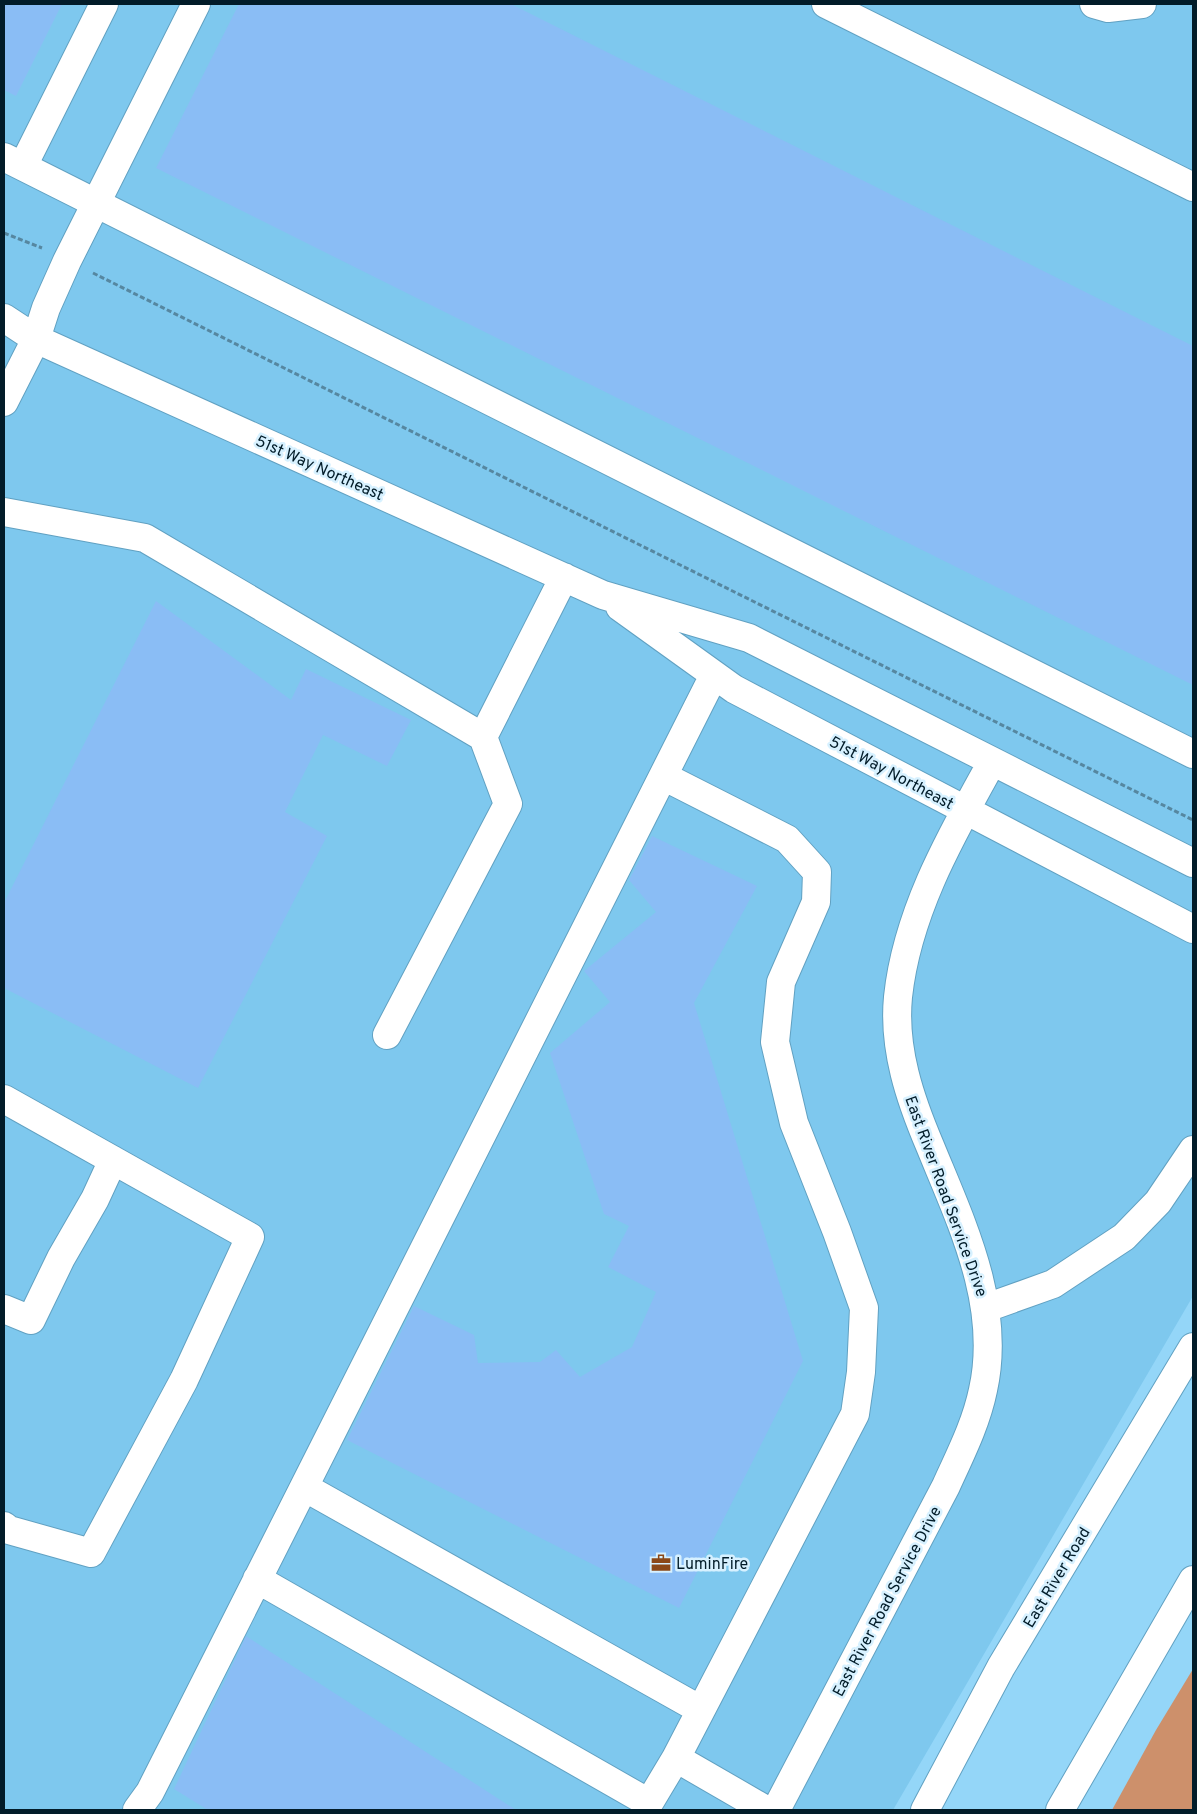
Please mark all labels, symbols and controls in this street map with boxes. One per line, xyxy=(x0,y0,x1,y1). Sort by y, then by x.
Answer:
street label: 51st Way Northeast xyxy=(252,432,386,506)
street label: 51st Way Northeast xyxy=(825,733,957,815)
street label: East River Road Service Drive xyxy=(899,1093,991,1300)
street label: East River Road Service Drive xyxy=(829,1503,946,1700)
street label: East River Road xyxy=(1020,1524,1096,1632)
office icon: LuminFire xyxy=(650,1552,672,1574)
place label: LuminFire xyxy=(676,1555,748,1575)

